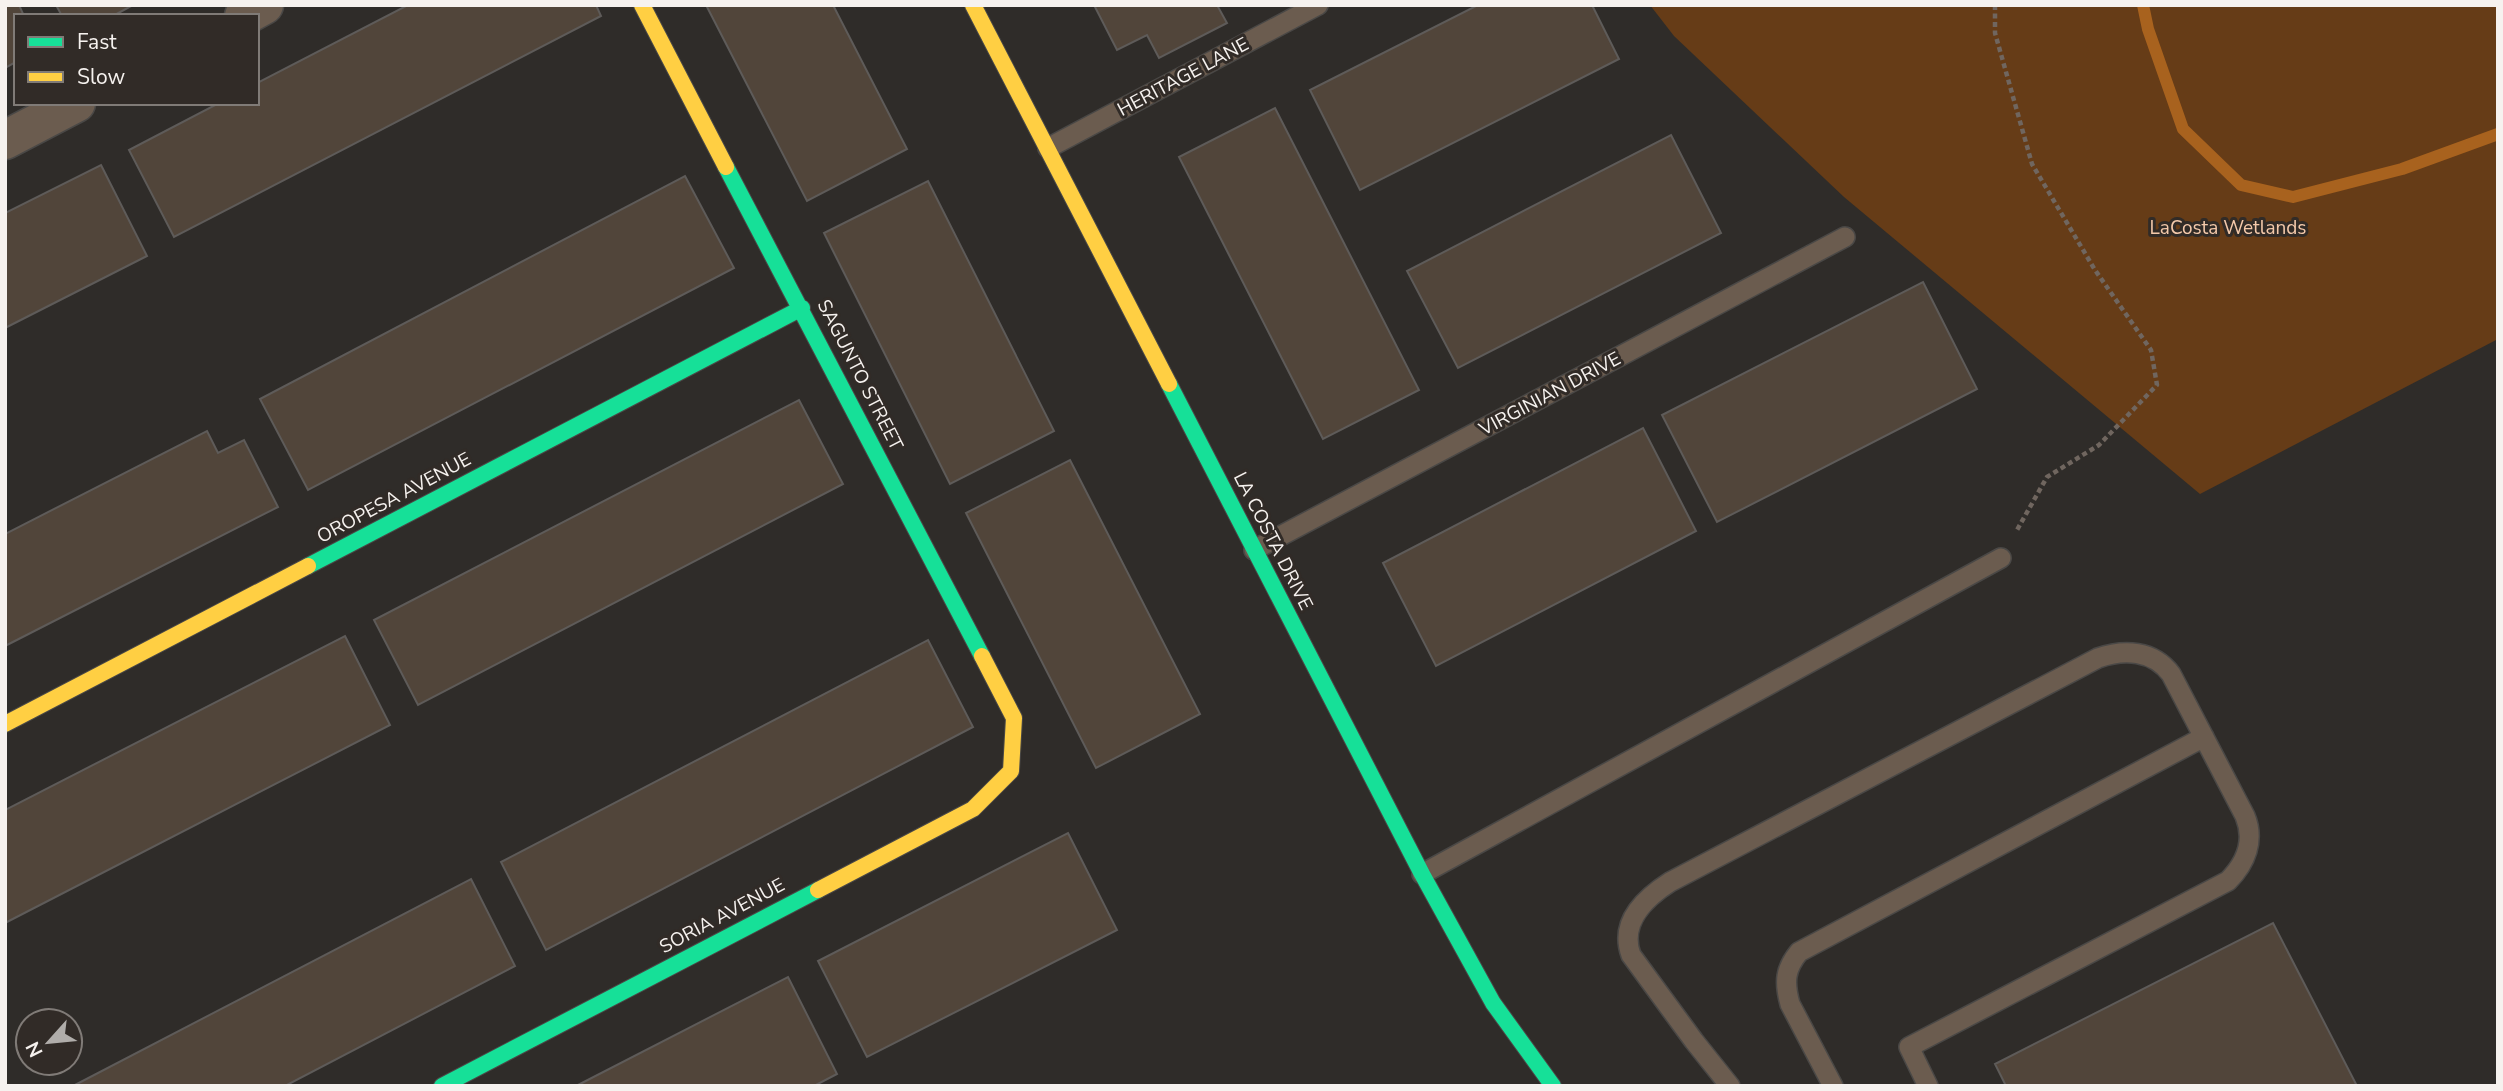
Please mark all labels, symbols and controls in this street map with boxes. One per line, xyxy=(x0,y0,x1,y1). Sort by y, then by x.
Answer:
legend xyxy=(14,14,259,105)
text: Fast xyxy=(77,28,117,56)
street label: HERITAGE LANE xyxy=(1113,31,1253,123)
text: Slow xyxy=(77,63,126,91)
park label: LaCosta Wetlands xyxy=(2150,215,2306,241)
street label: SAGUNTO STREET xyxy=(811,295,909,455)
street label: VIRGINIAN DRIVE xyxy=(1474,346,1625,443)
street label: OROPESA AVENUE xyxy=(312,446,476,550)
street label: LA COSTA DRIVE xyxy=(1227,468,1319,614)
street label: SORIA AVENUE xyxy=(655,872,789,960)
north arrow xyxy=(14,1007,84,1077)
text: N xyxy=(20,1037,50,1062)

